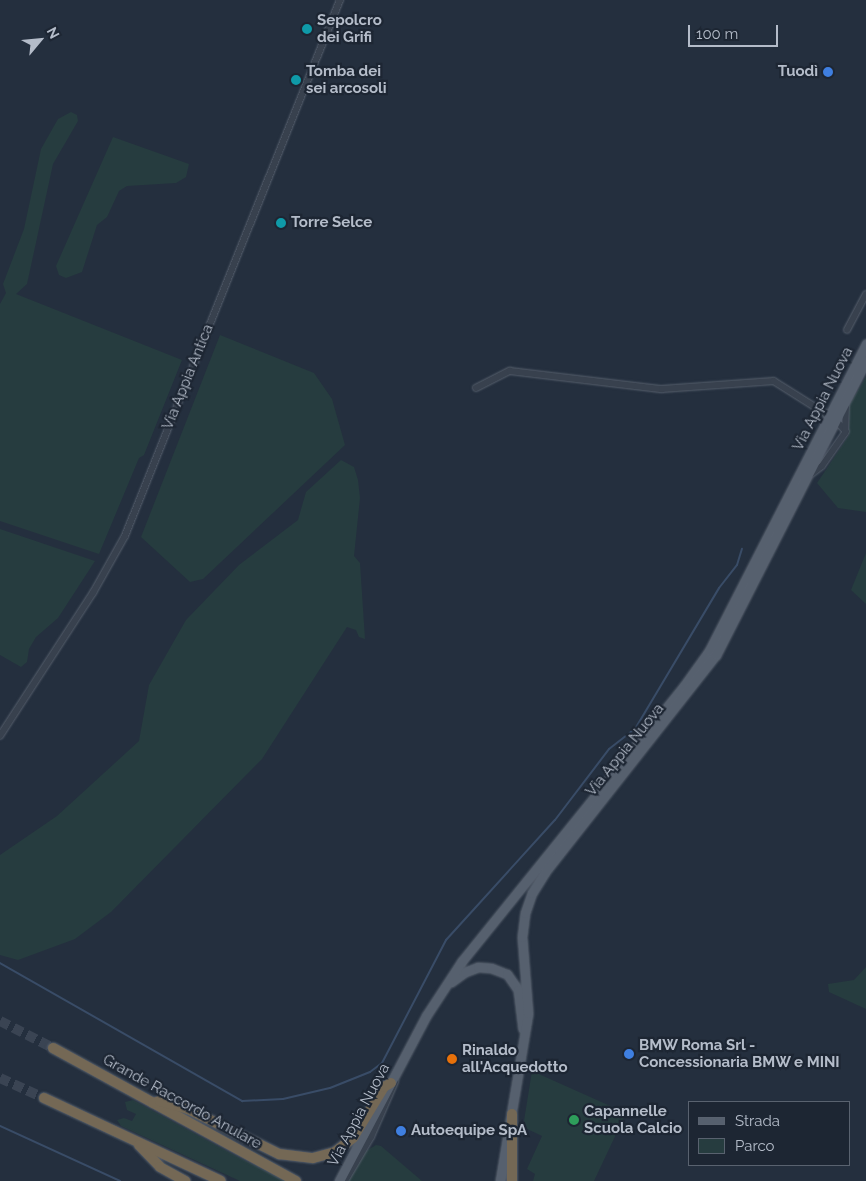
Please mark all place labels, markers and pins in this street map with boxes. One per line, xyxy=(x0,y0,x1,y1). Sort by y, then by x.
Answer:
place label: Sepolcro dei Grifi xyxy=(317,11,382,46)
marker: Sepolcro dei Grifi xyxy=(301,23,313,35)
place label: Tomba dei sei arcosoli xyxy=(306,62,387,97)
place label: Tuodì xyxy=(778,63,818,81)
marker: Tuodì xyxy=(822,66,834,78)
marker: Tomba dei sei arcosoli xyxy=(290,74,302,86)
place label: Torre Selce xyxy=(291,214,372,232)
marker: Torre Selce xyxy=(275,217,287,229)
place label: BMW Roma Srl - Concessionaria BMW e MINI xyxy=(639,1036,840,1071)
place label: Rinaldo all'Acquedotto xyxy=(462,1041,568,1076)
marker: BMW Roma Srl - Concessionaria BMW e MINI xyxy=(623,1048,635,1060)
marker: Rinaldo all'Acquedotto xyxy=(446,1053,458,1065)
place label: Capannelle Scuola Calcio xyxy=(584,1102,682,1137)
marker: Capannelle Scuola Calcio xyxy=(568,1114,580,1126)
place label: Autoequipe SpA xyxy=(411,1122,527,1140)
marker: Autoequipe SpA xyxy=(395,1125,407,1137)

